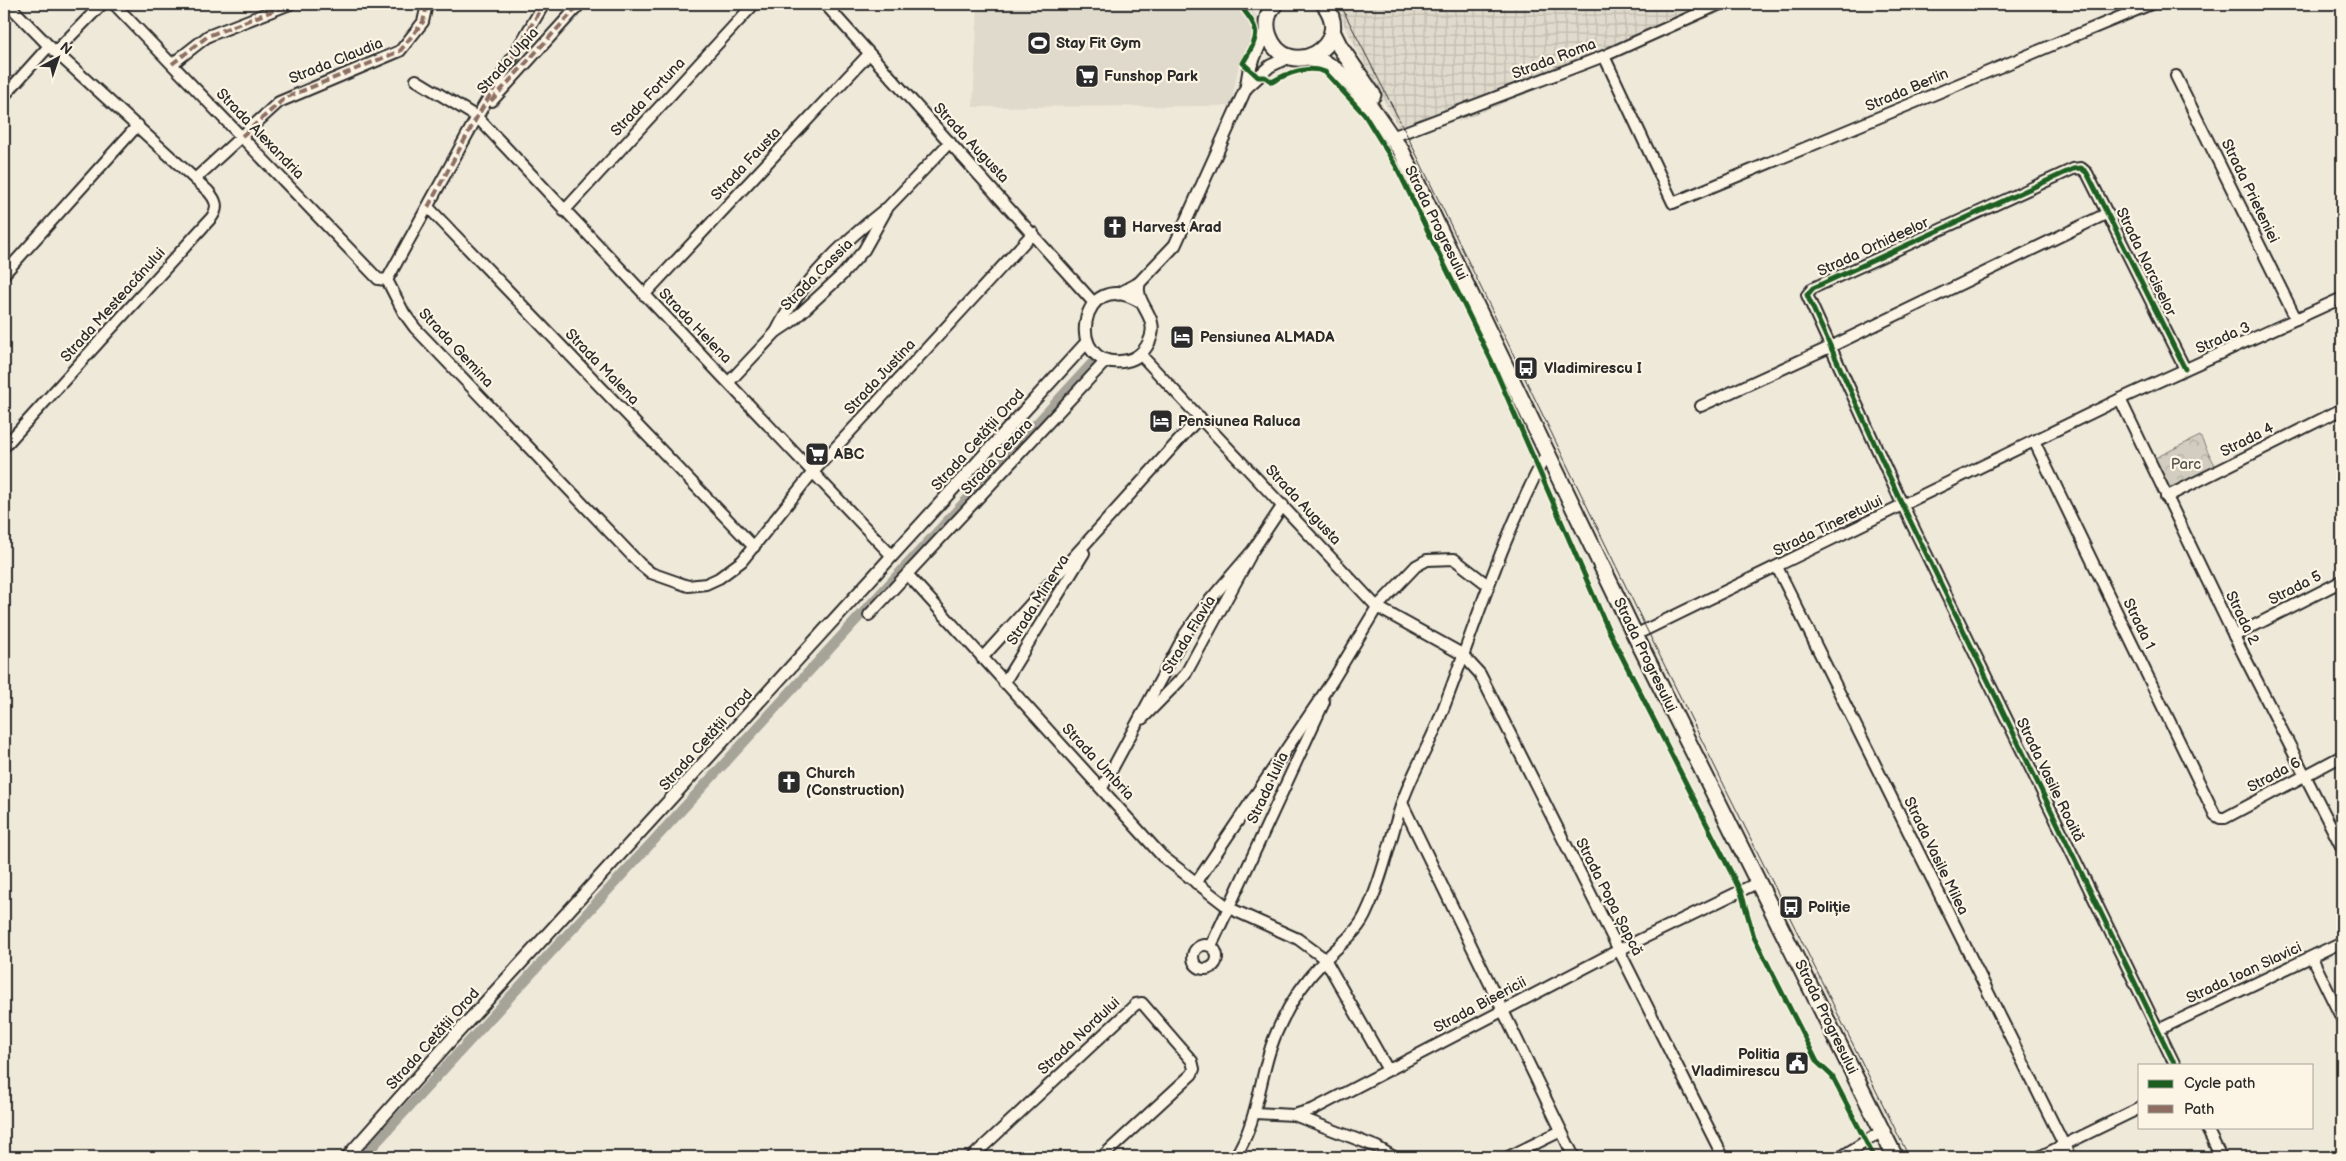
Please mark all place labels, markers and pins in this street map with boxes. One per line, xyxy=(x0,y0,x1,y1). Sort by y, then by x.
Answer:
sports icon: Stay Fit Gym xyxy=(1026,30,1052,56)
place label: Stay Fit Gym xyxy=(1056,34,1141,53)
supermarket icon: Funshop Park xyxy=(1074,63,1100,89)
place label: Funshop Park xyxy=(1104,67,1198,86)
church icon: Harvest Arad xyxy=(1102,214,1128,240)
place label: Harvest Arad xyxy=(1132,218,1222,237)
hotel icon: Pensiunea ALMADA xyxy=(1169,324,1195,350)
place label: Pensiunea ALMADA xyxy=(1200,328,1335,347)
bus stop icon: Vladimirescu I xyxy=(1513,355,1539,381)
place label: Vladimirescu I xyxy=(1544,359,1642,378)
hotel icon: Pensiunea Raluca xyxy=(1148,408,1174,434)
place label: Pensiunea Raluca xyxy=(1178,412,1301,431)
supermarket icon: ABC xyxy=(804,441,830,467)
place label: ABC xyxy=(833,445,865,464)
place label: Church (Construction) xyxy=(806,764,905,800)
church icon: Church (Construction) xyxy=(776,769,802,795)
bus stop icon: Poliție xyxy=(1778,894,1804,920)
place label: Poliție xyxy=(1808,898,1851,917)
place label: Politia Vladimirescu xyxy=(1691,1045,1780,1081)
public building icon: Politia Vladimirescu xyxy=(1784,1050,1810,1076)

